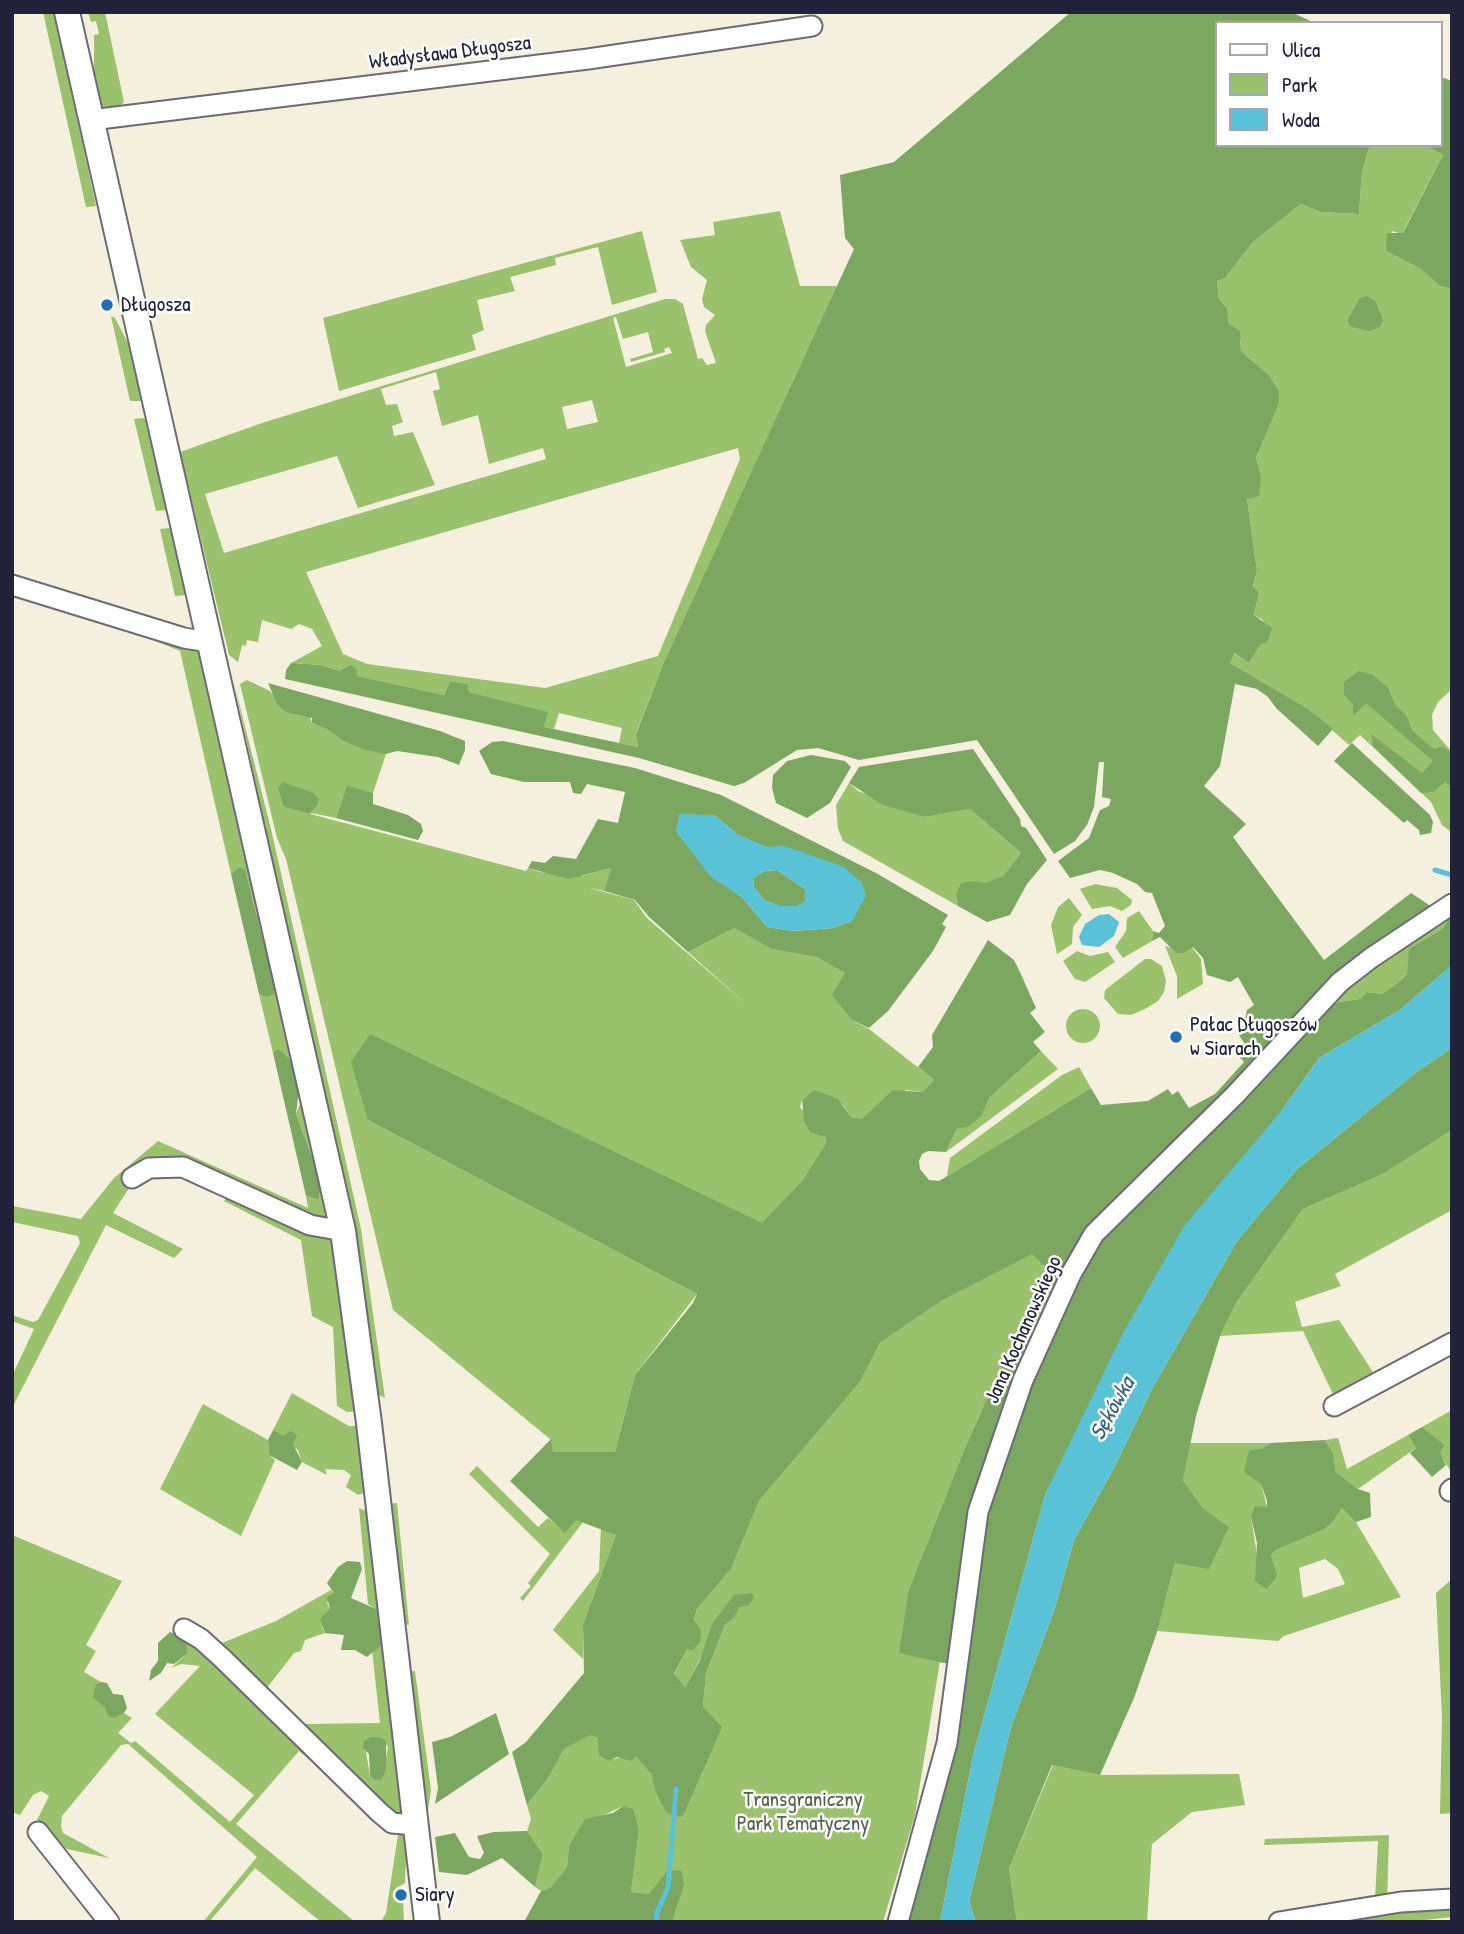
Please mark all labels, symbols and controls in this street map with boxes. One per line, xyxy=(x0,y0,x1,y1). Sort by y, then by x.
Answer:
legend xyxy=(1216,21,1443,147)
street label: Władysława Długosza xyxy=(368,31,532,75)
text: Ulica xyxy=(1282,35,1320,64)
text: Park xyxy=(1282,70,1317,99)
text: Woda xyxy=(1282,105,1320,134)
place label: Długosza xyxy=(121,292,190,318)
marker: Długosza xyxy=(99,297,115,313)
place label: Pałac Długoszów w Siarach xyxy=(1190,1012,1317,1062)
marker: Pałac Długoszów w Siarach xyxy=(1168,1029,1184,1045)
street label: Jana Kochanowskiego xyxy=(980,1252,1068,1408)
water label: Sękówka xyxy=(1085,1373,1141,1445)
park label: Transgraniczny Park Tematyczny xyxy=(737,1787,869,1837)
place label: Siary xyxy=(415,1882,455,1908)
marker: Siary xyxy=(393,1887,409,1903)

